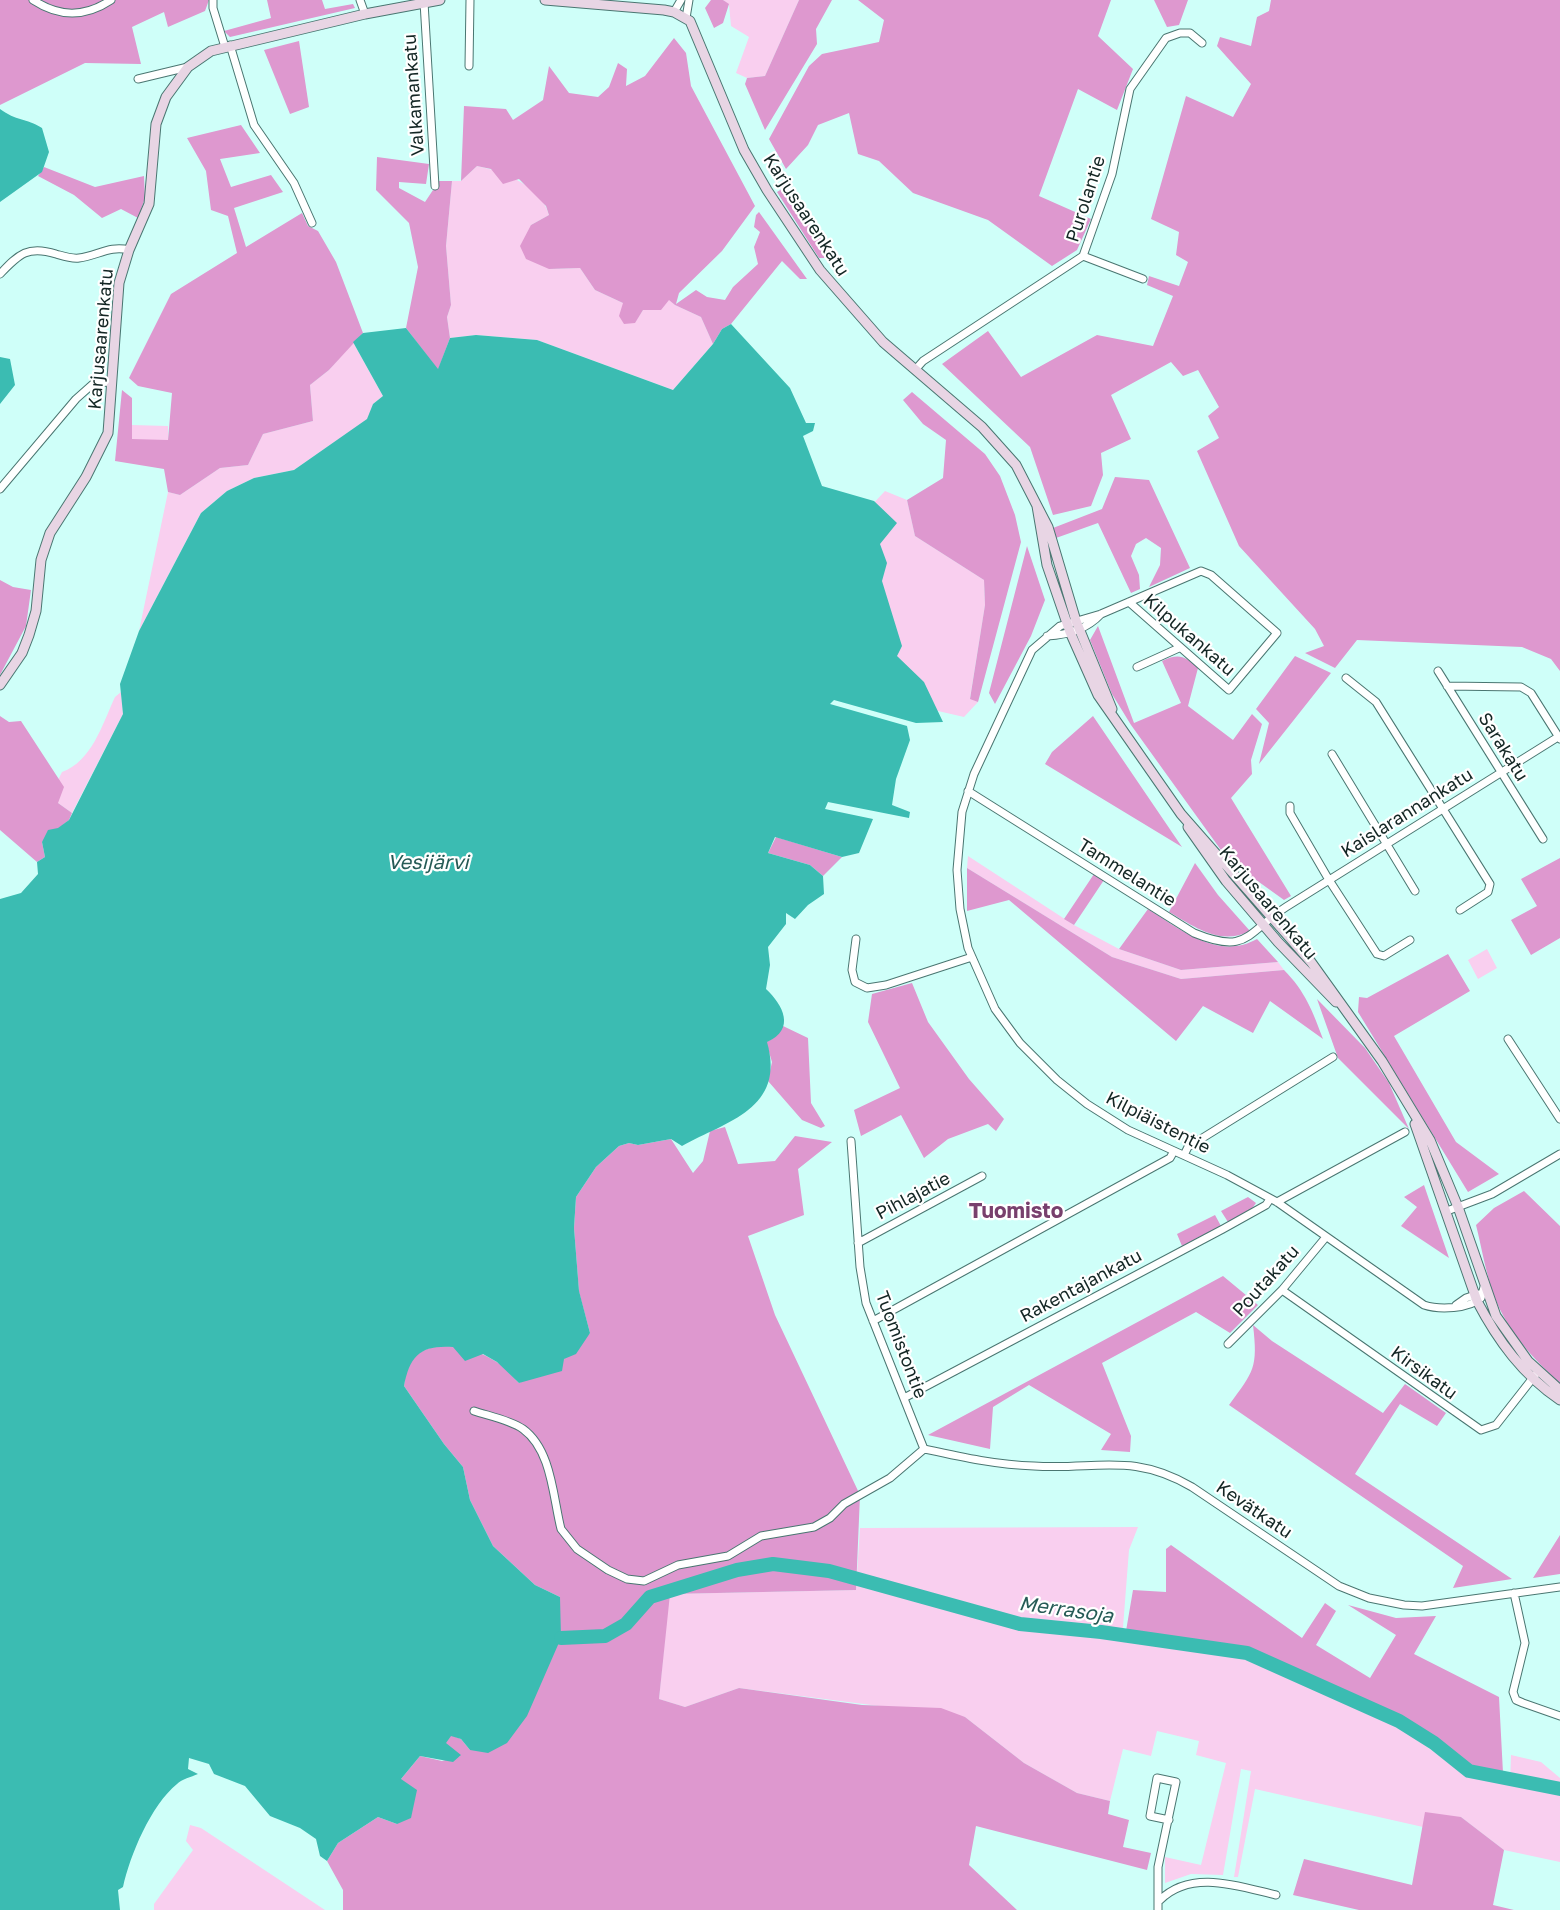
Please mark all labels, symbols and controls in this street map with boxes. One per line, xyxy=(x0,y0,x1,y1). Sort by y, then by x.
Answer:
street label: Valkamankatu xyxy=(399,33,429,157)
street label: Karjusaarenkatu xyxy=(758,150,854,280)
street label: Purolantie xyxy=(1062,153,1110,245)
street label: Karjusaarenkatu xyxy=(84,268,118,410)
street label: Kilpukankatu xyxy=(1139,589,1239,681)
street label: Sarakatu xyxy=(1474,709,1532,785)
street label: Kaislarannankatu xyxy=(1337,764,1477,862)
street label: Tammelantie xyxy=(1074,834,1180,912)
street label: Karjusaarenkatu xyxy=(1214,842,1322,964)
water label: Vesijärvi xyxy=(387,851,469,875)
street label: Kilpiäistentie xyxy=(1102,1087,1214,1159)
street label: Pihlajatie xyxy=(872,1167,954,1225)
district label: Tuomisto xyxy=(969,1198,1063,1224)
street label: Poutakatu xyxy=(1228,1241,1304,1321)
street label: Rakentajankatu xyxy=(1016,1245,1146,1327)
street label: Tuomistontie xyxy=(871,1288,931,1402)
street label: Kirsikatu xyxy=(1387,1342,1461,1404)
street label: Kevätkatu xyxy=(1212,1477,1296,1543)
water label: Merrasoja xyxy=(1017,1592,1115,1628)

